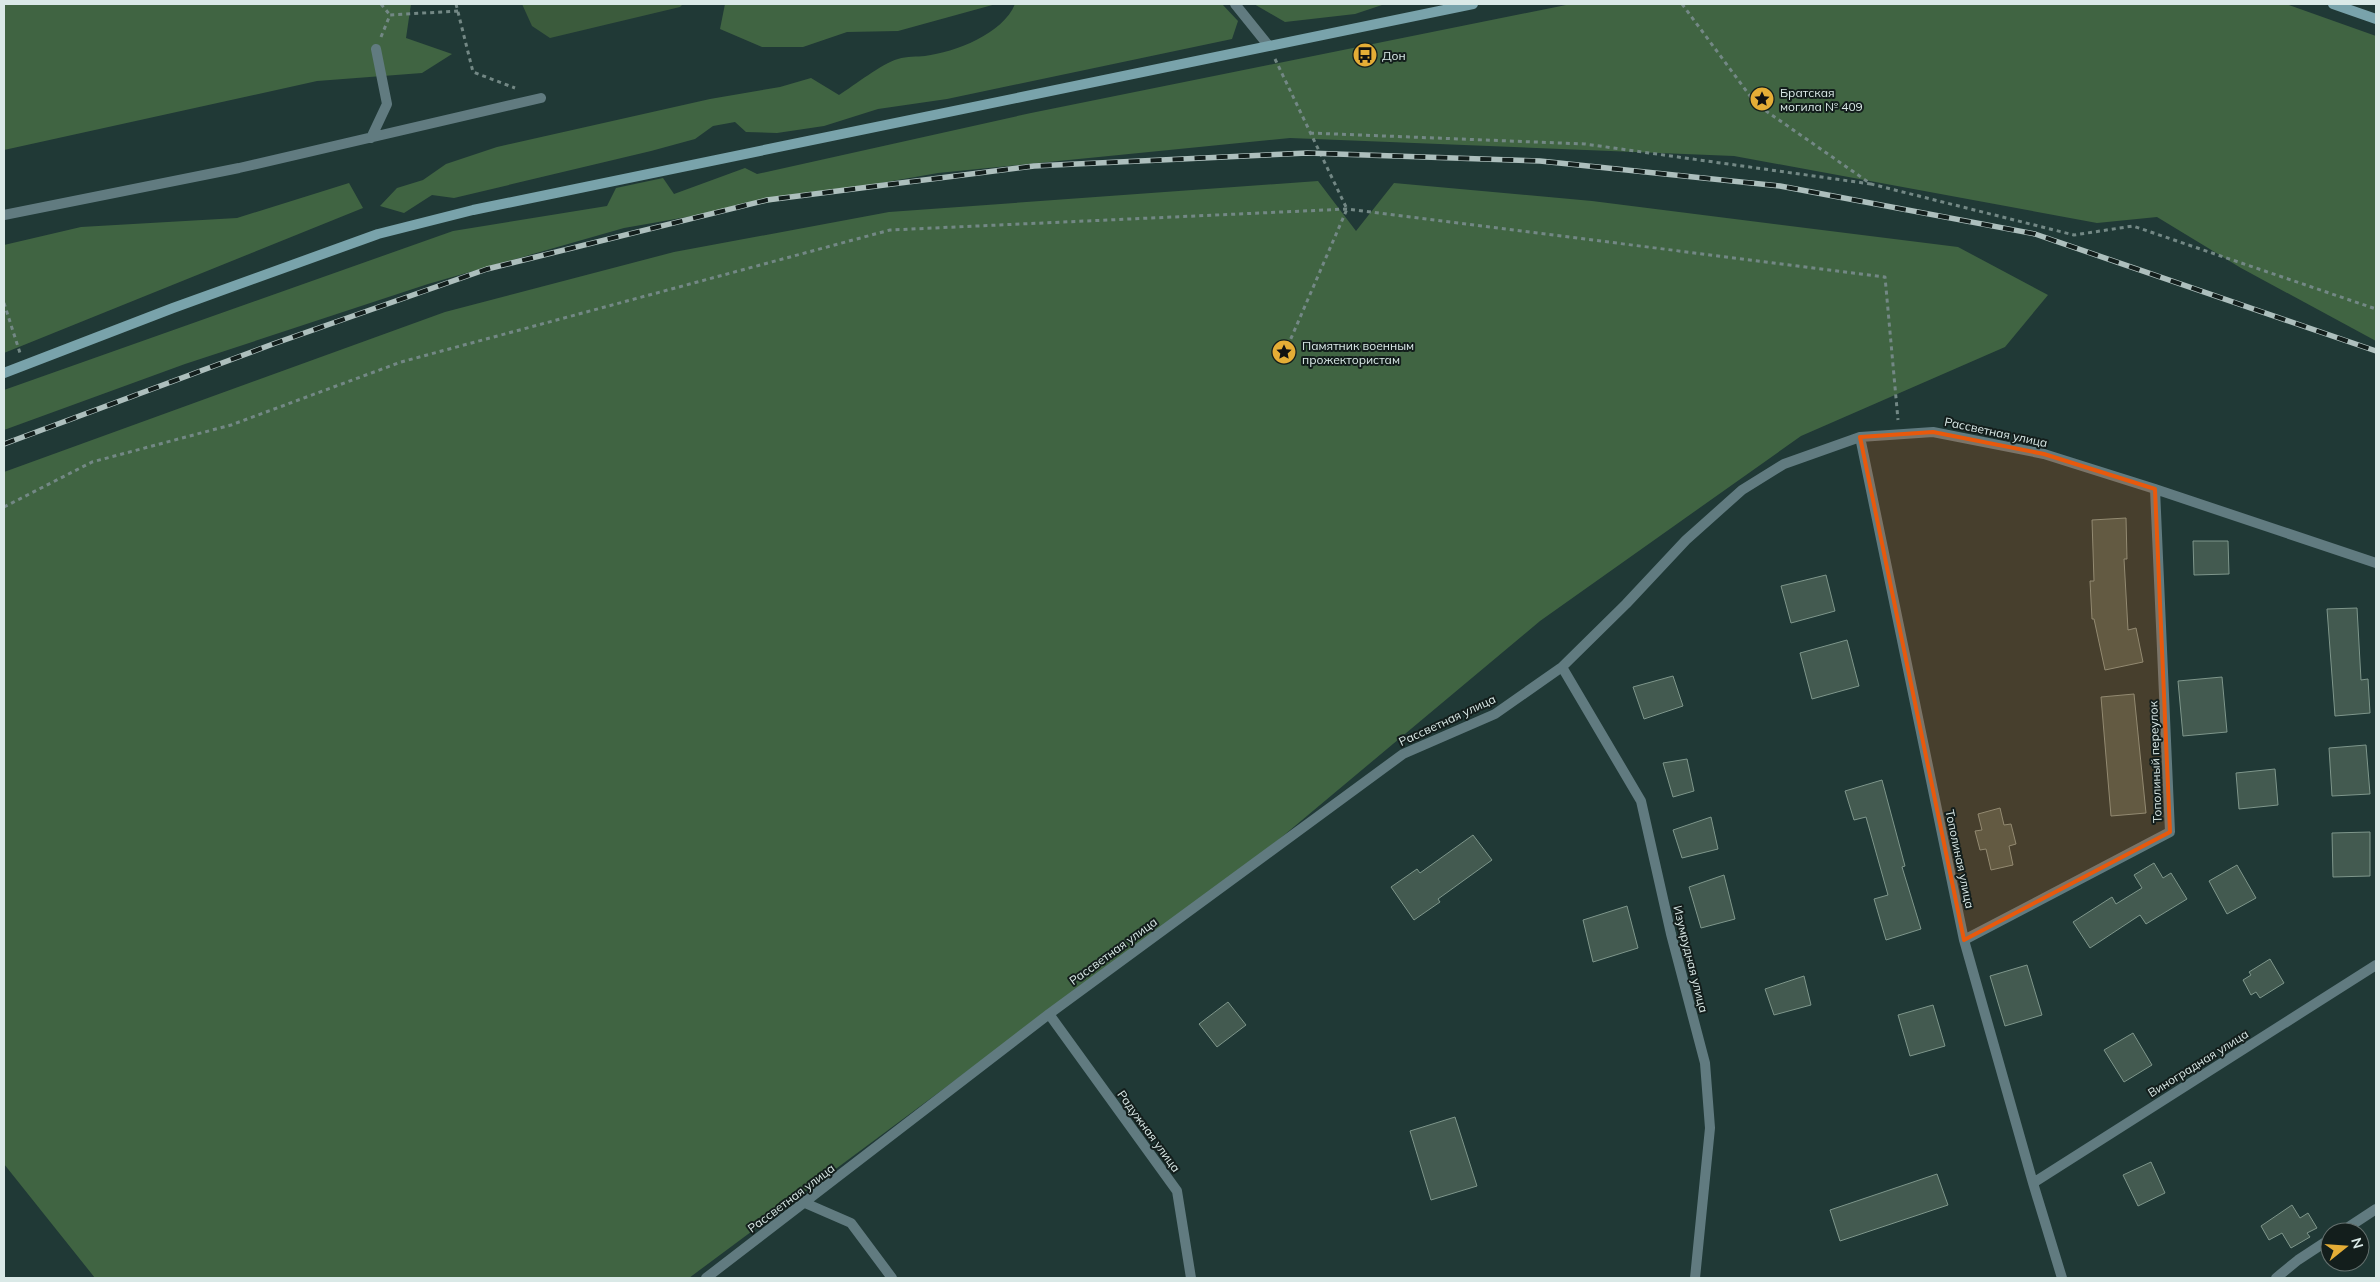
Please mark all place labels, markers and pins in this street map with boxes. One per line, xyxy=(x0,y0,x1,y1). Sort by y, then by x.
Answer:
bus stop icon: Дон xyxy=(1352,42,1378,68)
place label: Дон xyxy=(1382,48,1406,63)
place label: Братская могила № 409 xyxy=(1780,85,1863,114)
place icon: Братская могила № 409 xyxy=(1749,86,1775,112)
place label: Памятник военным прожектористам xyxy=(1302,338,1414,367)
place icon: Памятник военным прожектористам xyxy=(1271,339,1297,365)

